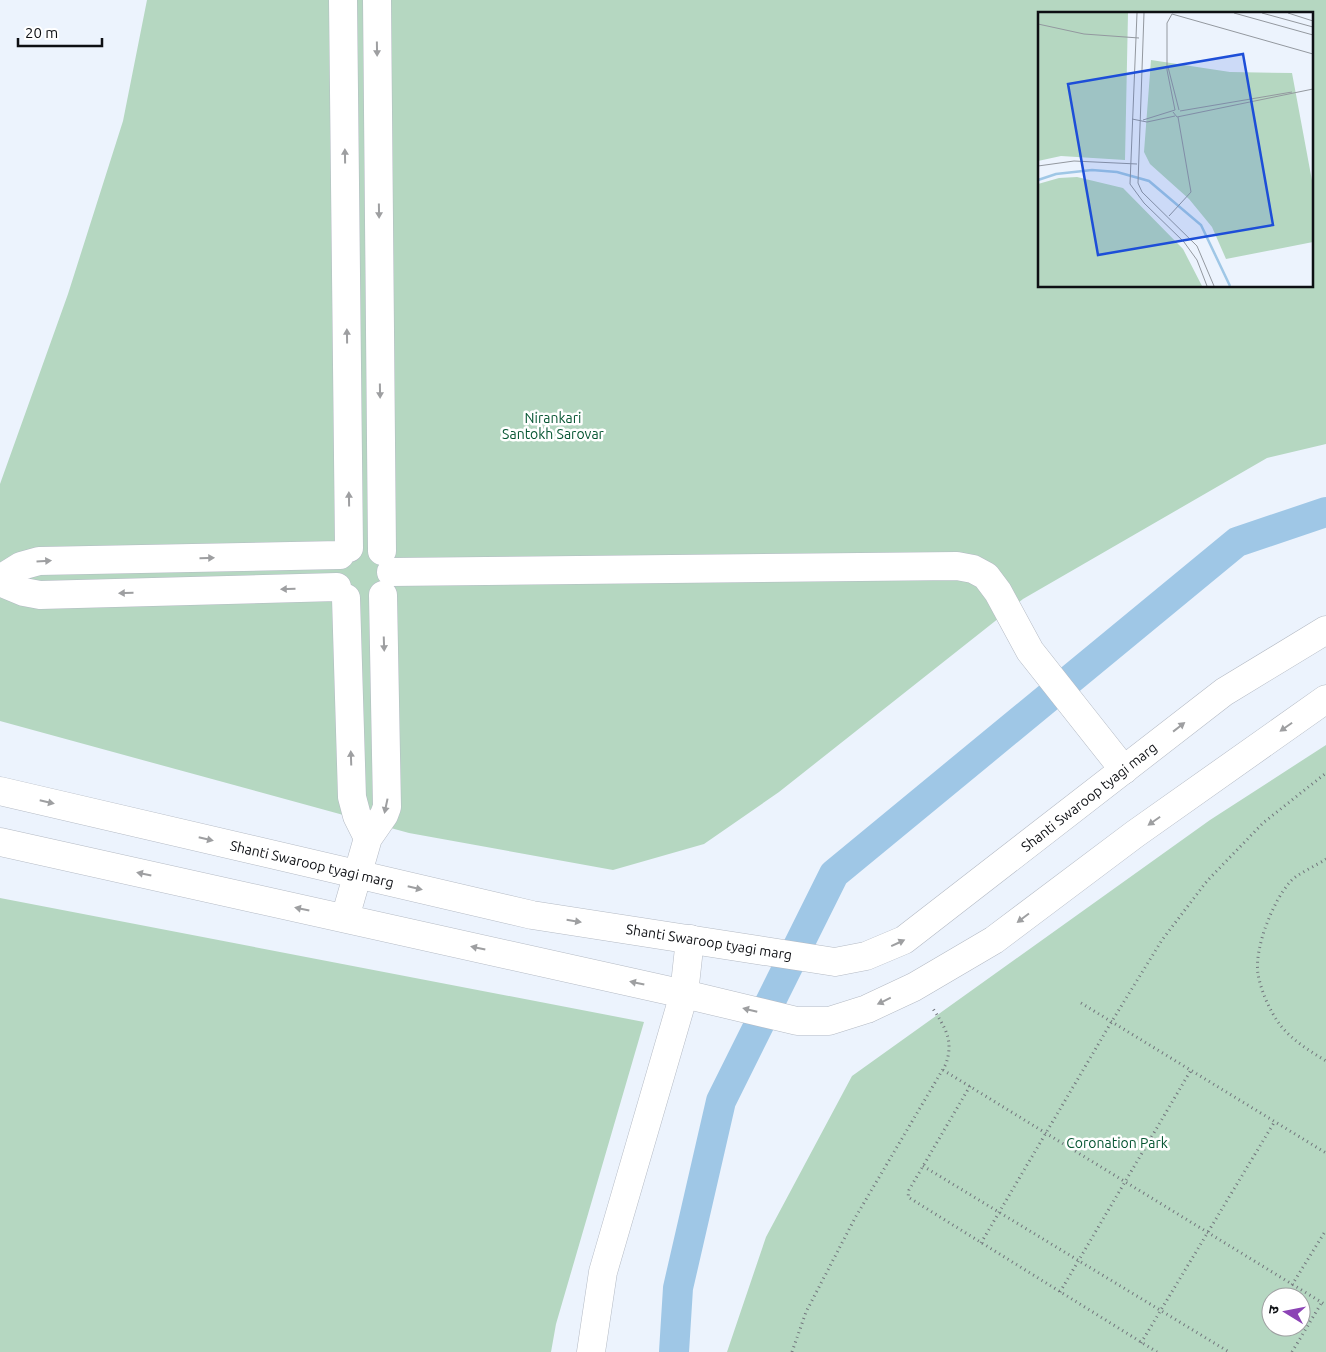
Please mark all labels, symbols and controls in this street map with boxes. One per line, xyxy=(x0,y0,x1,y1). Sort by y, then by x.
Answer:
inset map xyxy=(1038,12,1314,288)
scale bar xyxy=(18,15,101,47)
text: 20 m xyxy=(25,24,58,41)
one-way arrow xyxy=(373,41,381,57)
one-way arrow xyxy=(341,148,349,164)
one-way arrow xyxy=(375,203,383,219)
one-way arrow xyxy=(343,328,351,344)
one-way arrow xyxy=(376,383,384,399)
park label: Nirankari Santokh Sarovar xyxy=(502,410,605,442)
one-way arrow xyxy=(345,491,353,507)
one-way arrow xyxy=(199,553,215,561)
one-way arrow xyxy=(37,557,53,565)
one-way arrow xyxy=(280,585,296,593)
one-way arrow xyxy=(118,589,134,597)
one-way arrow xyxy=(380,636,388,652)
one-way arrow xyxy=(1172,722,1186,732)
one-way arrow xyxy=(1279,722,1293,732)
street label: Shanti Swaroop tyagi marg xyxy=(1018,739,1160,855)
one-way arrow xyxy=(347,749,355,765)
one-way arrow xyxy=(40,798,55,806)
one-way arrow xyxy=(382,798,390,814)
one-way arrow xyxy=(1147,816,1161,826)
one-way arrow xyxy=(198,835,213,843)
street label: Shanti Swaroop tyagi marg xyxy=(228,837,396,891)
one-way arrow xyxy=(136,870,151,878)
one-way arrow xyxy=(408,884,423,892)
one-way arrow xyxy=(295,905,310,913)
one-way arrow xyxy=(1016,913,1030,923)
one-way arrow xyxy=(566,918,582,926)
street label: Shanti Swaroop tyagi marg xyxy=(625,921,793,963)
one-way arrow xyxy=(891,938,905,946)
one-way arrow xyxy=(471,944,486,952)
one-way arrow xyxy=(629,979,644,987)
one-way arrow xyxy=(877,997,891,1005)
one-way arrow xyxy=(743,1006,758,1014)
park label: Coronation Park xyxy=(1066,1135,1168,1151)
north arrow xyxy=(1261,1287,1311,1337)
text: उ xyxy=(1265,1304,1282,1315)

